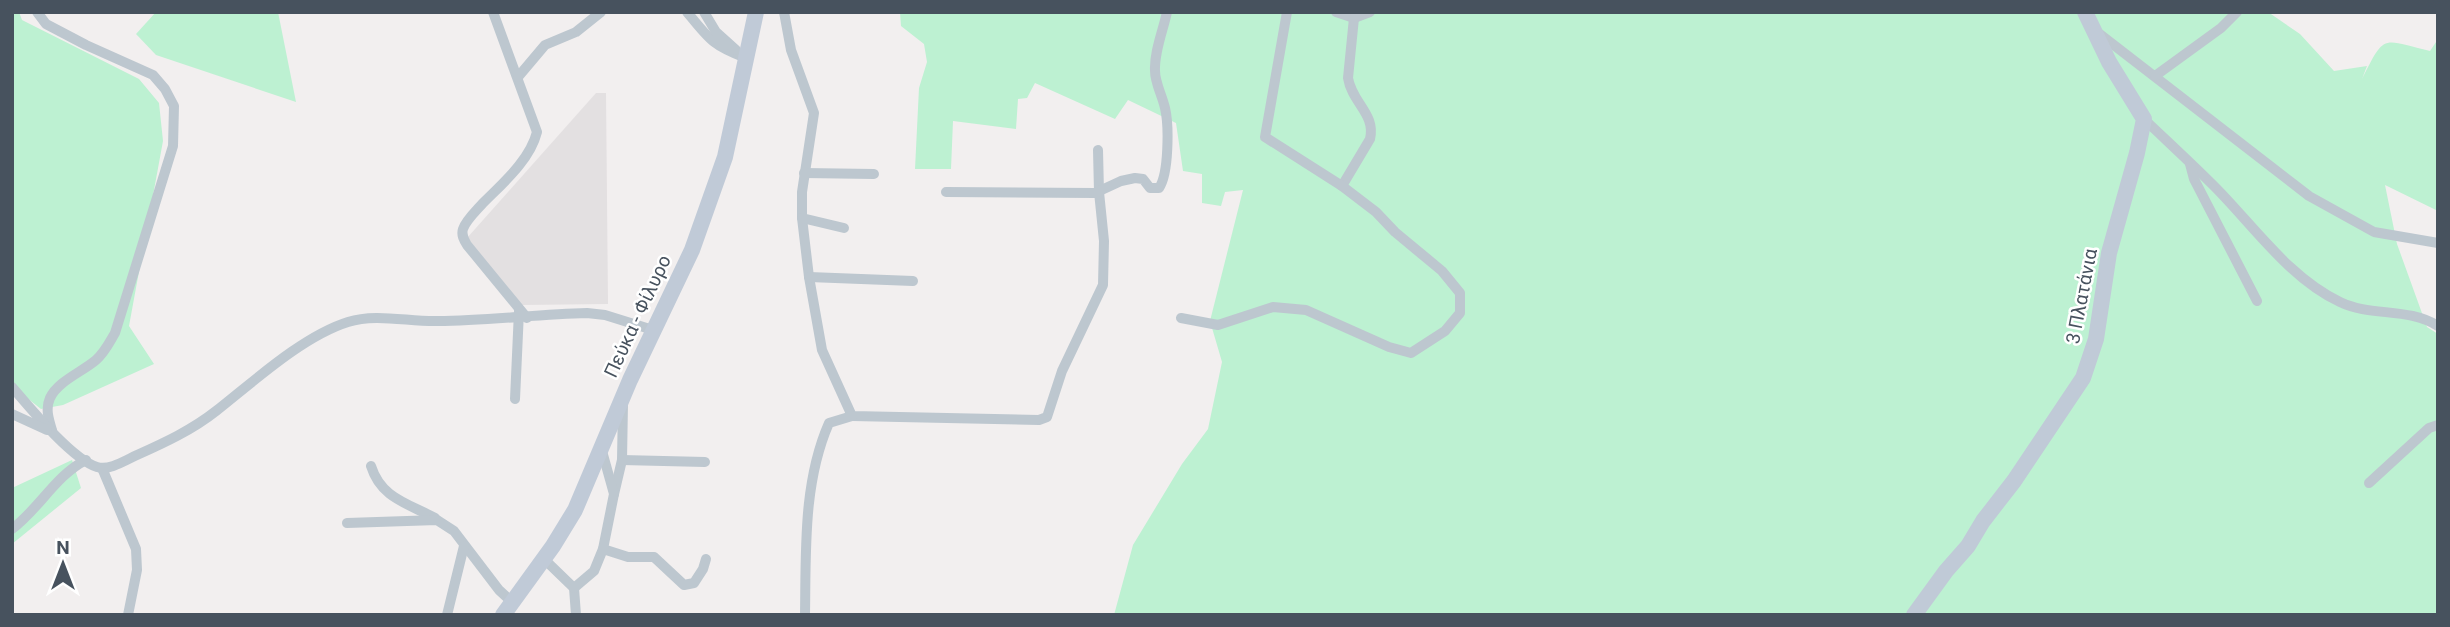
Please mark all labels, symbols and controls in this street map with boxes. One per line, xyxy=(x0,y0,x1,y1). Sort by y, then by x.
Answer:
street label: 3 Πλατάνια xyxy=(2061,246,2102,346)
street label: Πεύκα - Φίλυρο xyxy=(599,251,676,381)
north arrow xyxy=(28,529,98,599)
text: N xyxy=(56,536,70,559)

